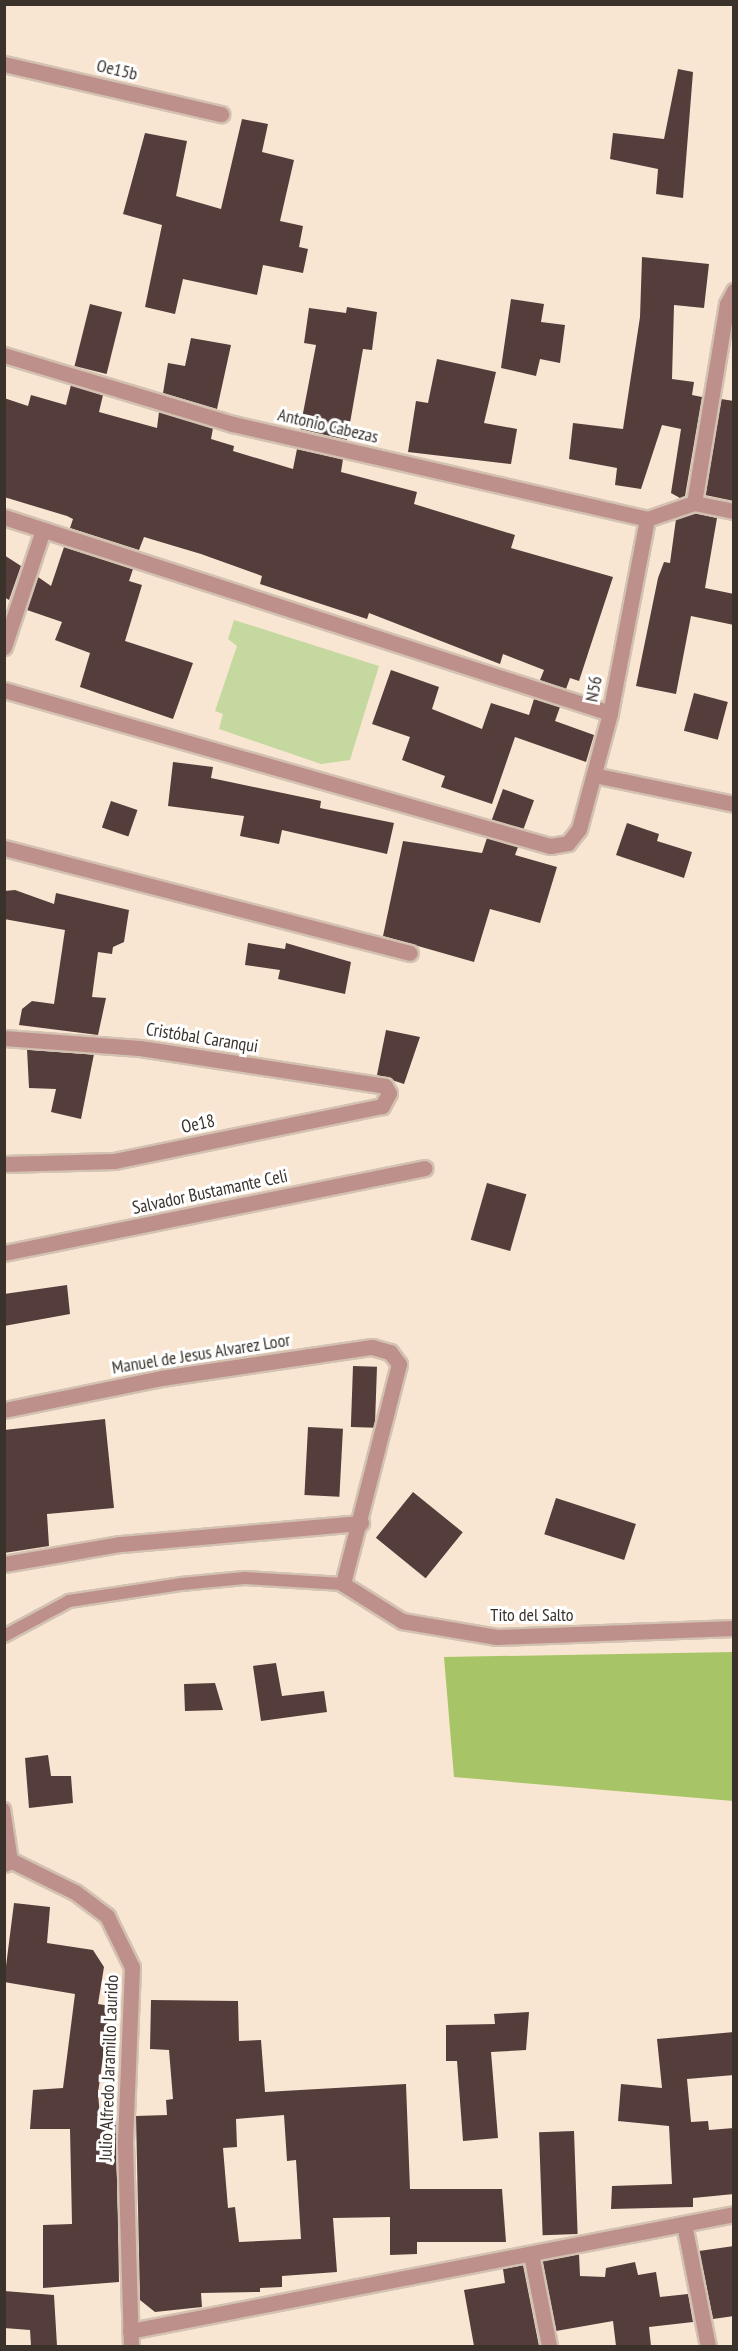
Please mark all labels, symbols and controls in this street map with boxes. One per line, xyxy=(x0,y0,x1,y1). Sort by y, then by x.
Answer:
street label: Oe15b xyxy=(94,55,140,85)
street label: Antonio Cabezas xyxy=(276,404,380,448)
street label: N56 xyxy=(581,674,607,704)
street label: Cristóbal Caranqui xyxy=(144,1018,260,1058)
street label: Oe18 xyxy=(179,1110,217,1138)
street label: Salvador Bustamante Celi xyxy=(130,1165,290,1219)
street label: Manuel de Jesus Alvarez Loor xyxy=(110,1329,292,1379)
street label: Tito del Salto xyxy=(490,1604,574,1626)
street label: Julio Alfredo Jaramillo Laurido xyxy=(95,1974,123,2162)

